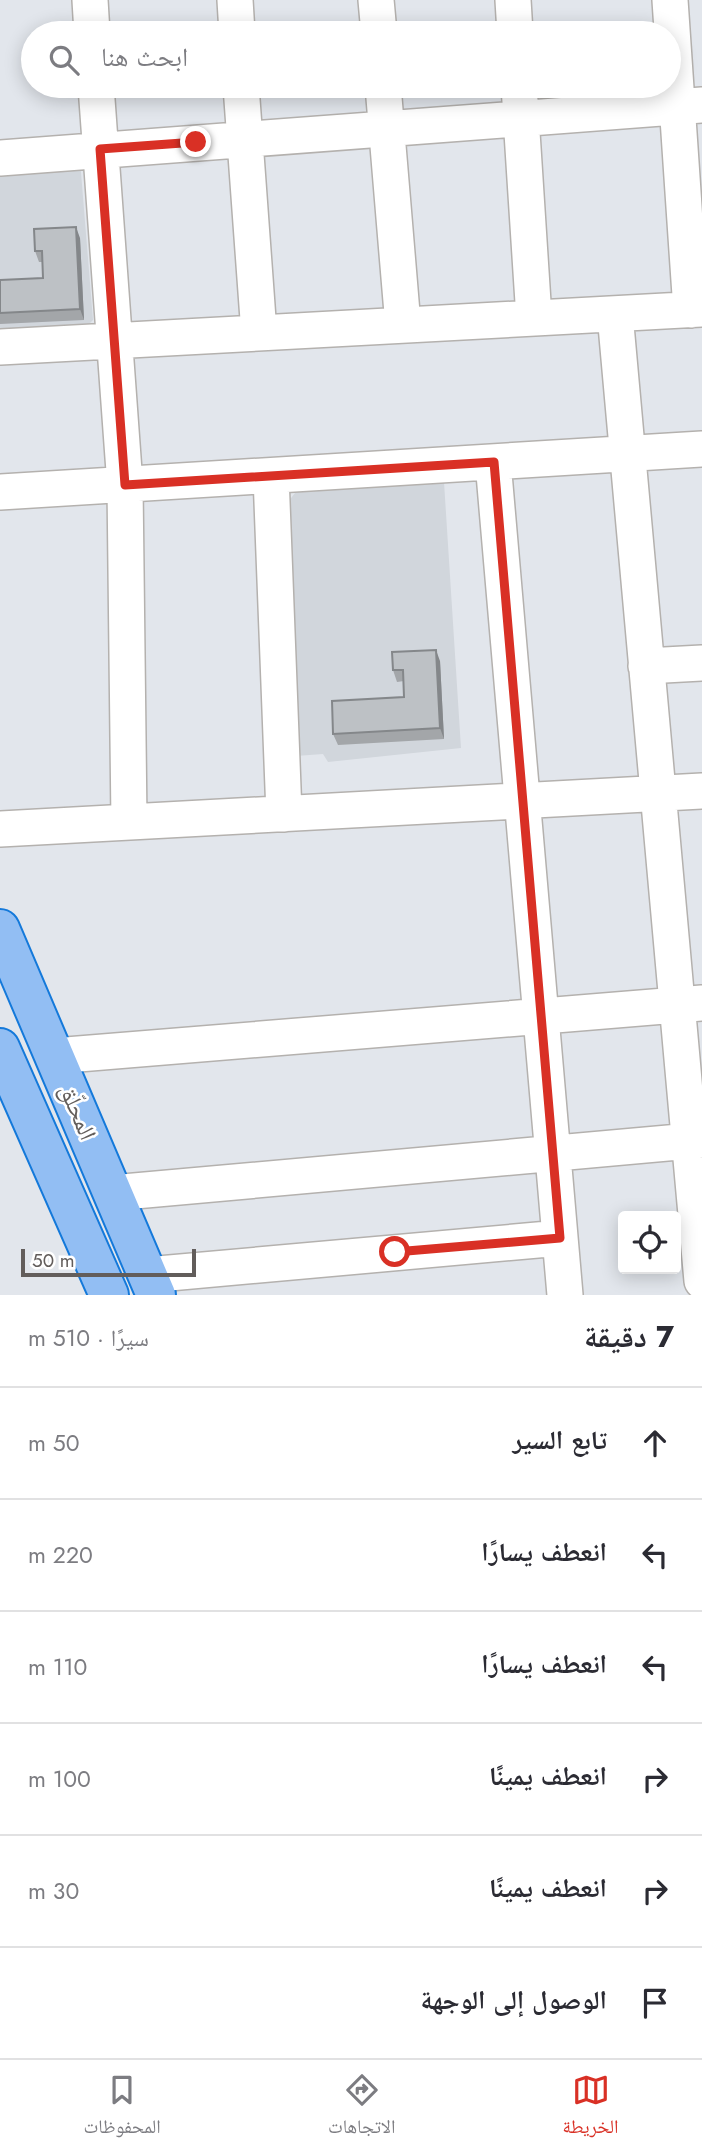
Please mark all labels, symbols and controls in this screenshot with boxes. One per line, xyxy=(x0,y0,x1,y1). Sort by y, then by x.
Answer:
search box xyxy=(21,21,681,98)
text: ابحث هنا xyxy=(101,38,188,76)
icon: search xyxy=(45,41,83,79)
route end xyxy=(180,126,211,157)
street label: المحلّق xyxy=(51,1078,106,1145)
map controls xyxy=(618,1211,681,1274)
button: locate xyxy=(618,1211,681,1274)
route start xyxy=(379,1236,410,1267)
scale bar xyxy=(21,1246,196,1278)
text: 50 m xyxy=(32,1247,75,1274)
text: 7 دقيقة xyxy=(584,1315,674,1358)
text: سيرًا · 510 m xyxy=(28,1321,149,1355)
text: تابع السير xyxy=(512,1421,607,1459)
icon: ahead xyxy=(636,1424,674,1462)
text: 50 m xyxy=(28,1426,80,1460)
text: انعطف يسارًا xyxy=(481,1533,607,1571)
icon: left xyxy=(636,1536,674,1574)
text: 220 m xyxy=(28,1538,93,1572)
text: انعطف يسارًا xyxy=(481,1645,607,1683)
icon: left xyxy=(636,1648,674,1686)
text: 110 m xyxy=(28,1650,87,1684)
text: انعطف يمينًا xyxy=(489,1757,607,1795)
icon: right xyxy=(636,1760,674,1798)
text: 100 m xyxy=(28,1762,91,1796)
text: انعطف يمينًا xyxy=(489,1869,607,1907)
icon: right xyxy=(636,1872,674,1910)
text: 30 m xyxy=(28,1874,79,1908)
text: الوصول إلى الوجهة xyxy=(420,1981,607,2019)
icon: arrive xyxy=(636,1984,674,2022)
tab: المحفوظات xyxy=(84,2071,161,2145)
tab: الاتجاهات xyxy=(328,2071,395,2145)
tab: الخريطة xyxy=(563,2071,618,2145)

